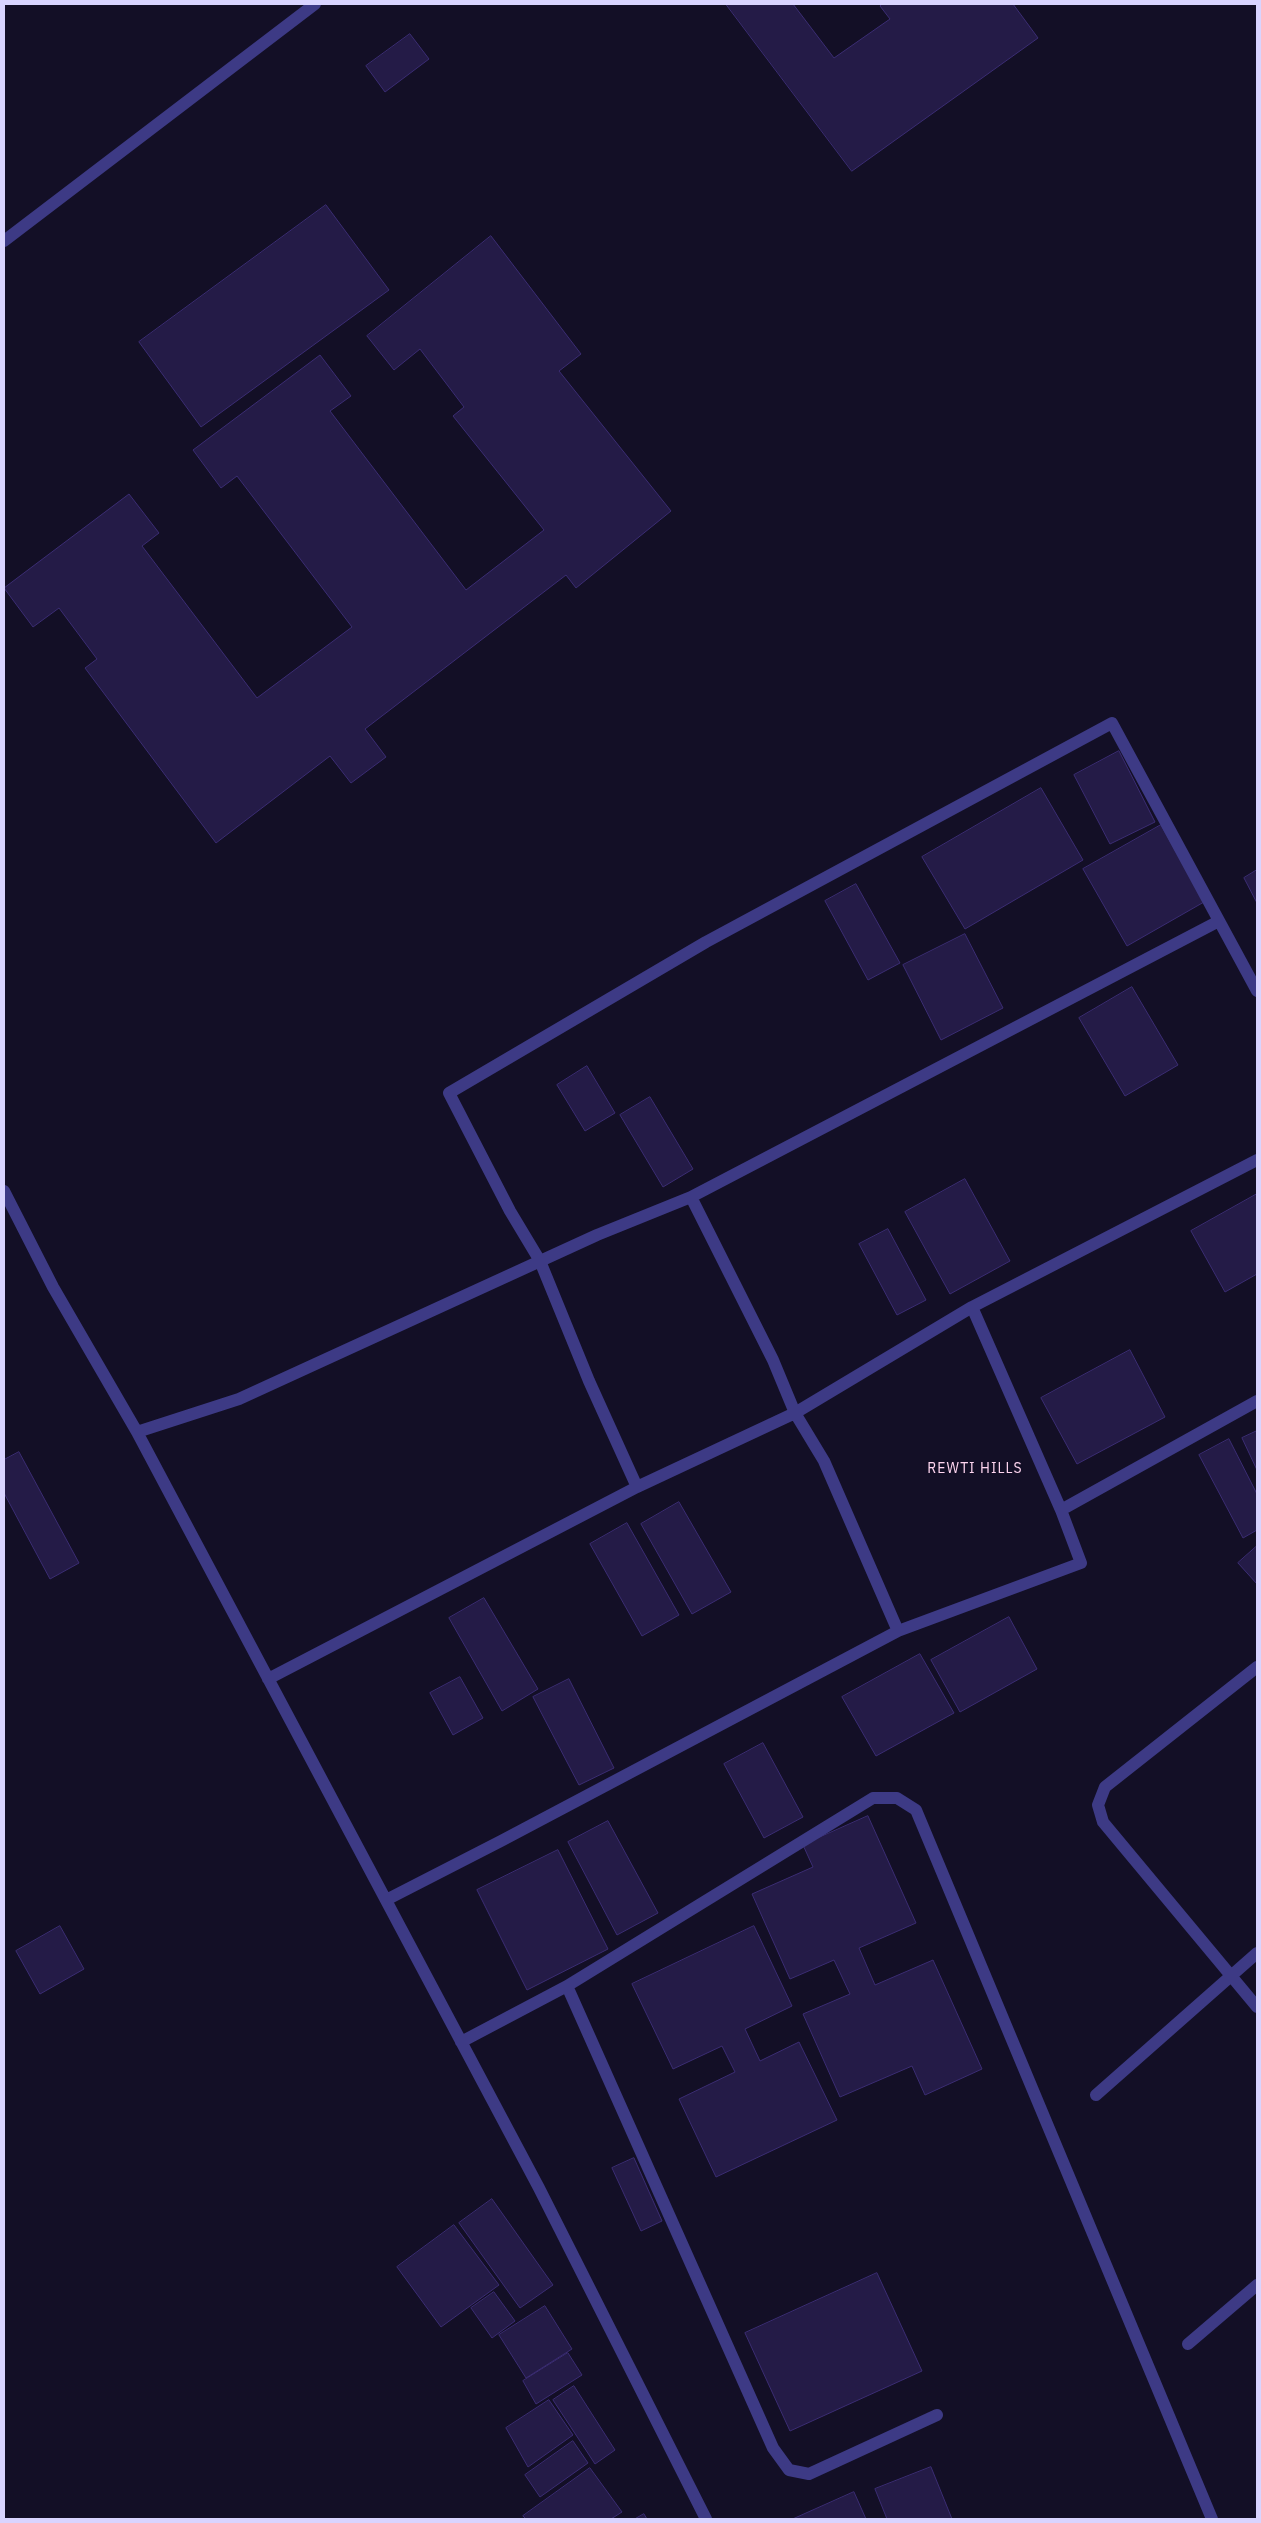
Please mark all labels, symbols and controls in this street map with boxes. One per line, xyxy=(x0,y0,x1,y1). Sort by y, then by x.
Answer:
district label: REWTI HILLS xyxy=(926,1461,1024,1477)

